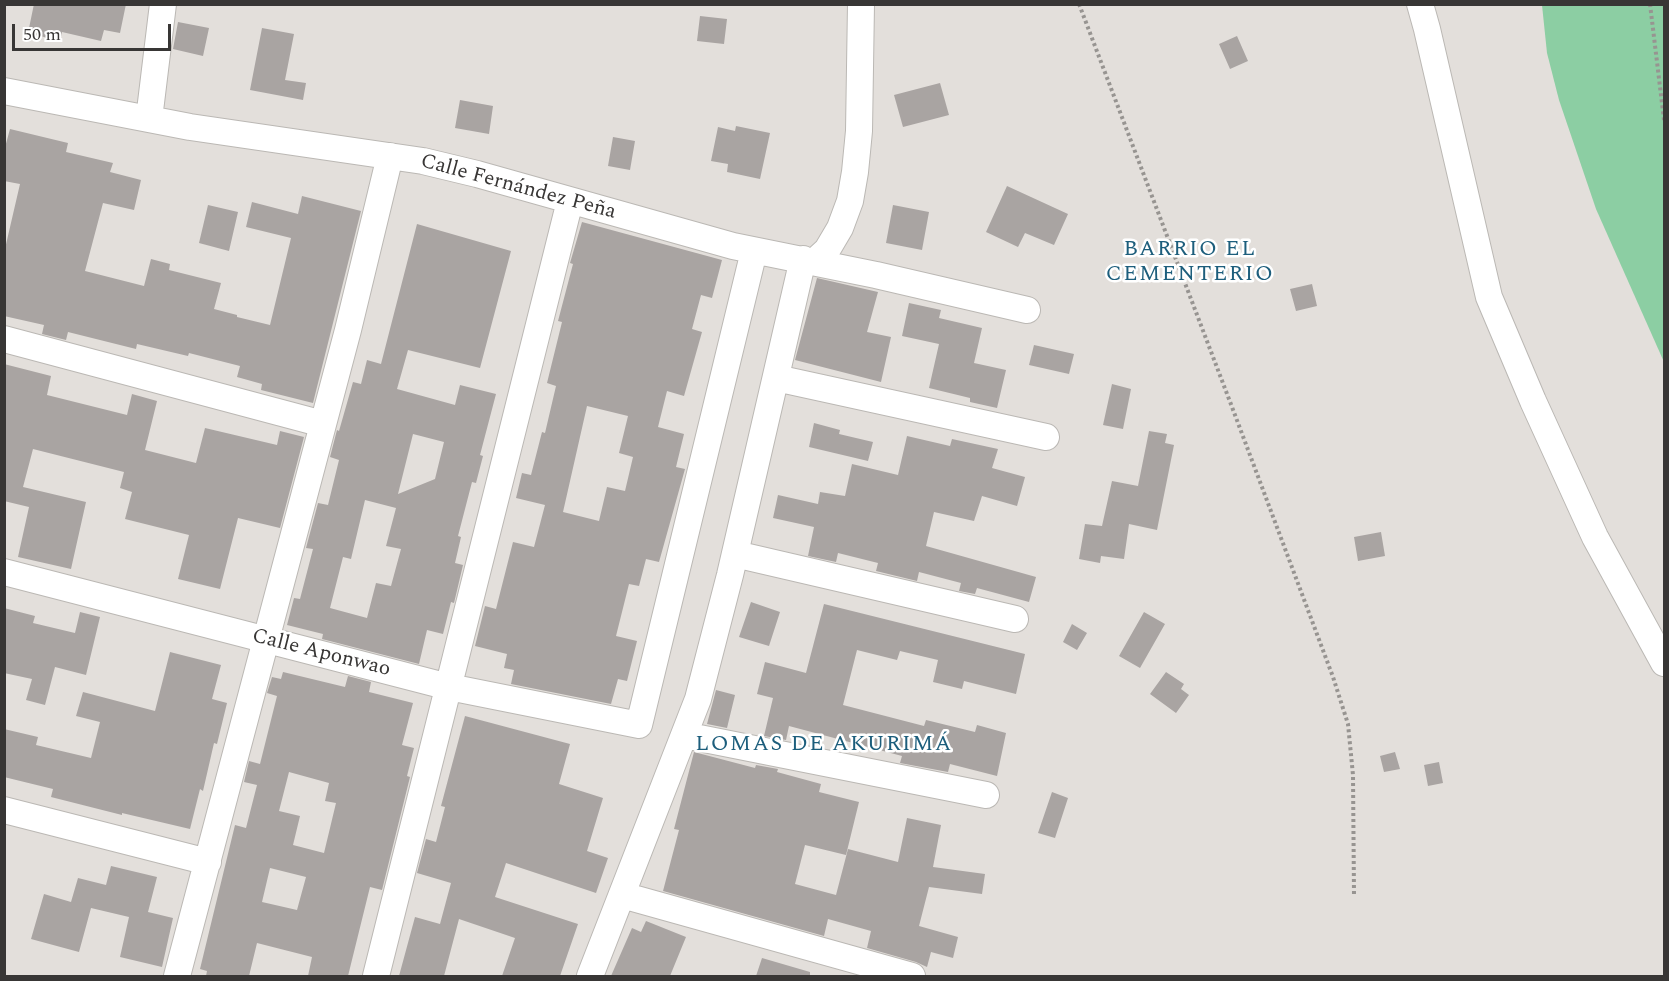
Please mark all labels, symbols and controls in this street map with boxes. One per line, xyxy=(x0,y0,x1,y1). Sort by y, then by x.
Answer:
scale bar xyxy=(15,12,174,50)
text: 50 m xyxy=(23,21,61,48)
street label: Calle Fernández Peña xyxy=(417,150,619,226)
district label: BARRIO EL CEMENTERIO xyxy=(1106,238,1274,290)
street label: Calle Aponwao xyxy=(249,625,393,683)
district label: LOMAS DE AKURIMÁ xyxy=(695,733,953,759)

